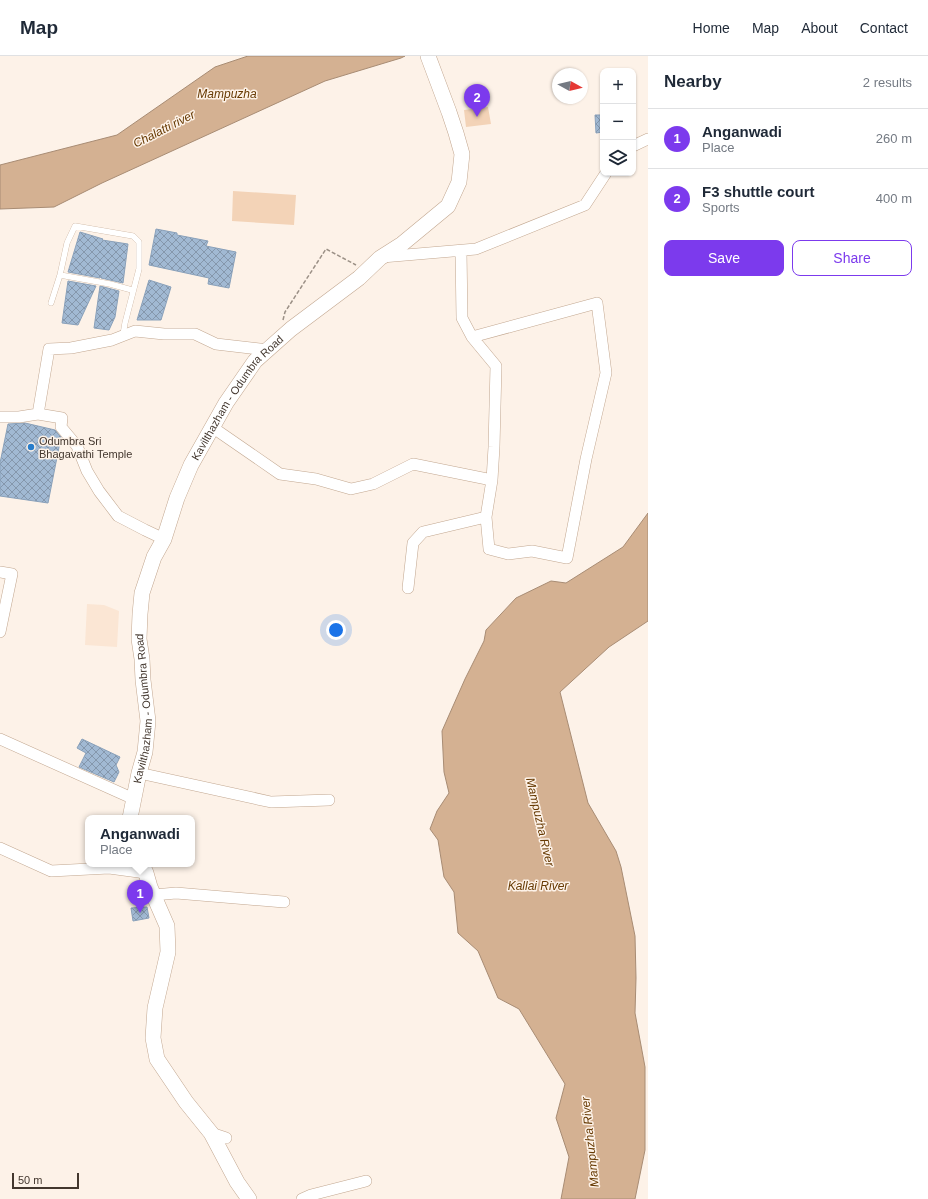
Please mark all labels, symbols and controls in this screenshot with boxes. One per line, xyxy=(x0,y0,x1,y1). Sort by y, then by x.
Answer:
text: Map xyxy=(20,17,58,38)
text: Home xyxy=(693,20,730,36)
text: Map xyxy=(752,20,779,36)
text: About xyxy=(801,20,838,36)
text: Contact xyxy=(860,20,908,36)
north arrow xyxy=(552,68,588,104)
map controls xyxy=(600,68,636,176)
button: + xyxy=(600,68,636,104)
text: Nearby xyxy=(664,72,722,91)
text: 2 results xyxy=(863,75,912,90)
pin: 2 xyxy=(464,84,490,117)
water label: Mampuzha xyxy=(197,87,257,101)
button: − xyxy=(600,104,636,140)
water label: Chalatti river xyxy=(131,107,198,151)
text: Anganwadi xyxy=(702,123,782,140)
text: 1 xyxy=(673,131,681,146)
text: 260 m xyxy=(876,131,912,146)
button: layers xyxy=(600,140,636,176)
text: Place xyxy=(702,140,735,155)
text: F3 shuttle court xyxy=(702,183,815,200)
text: 2 xyxy=(673,191,681,206)
text: 400 m xyxy=(876,191,912,206)
text: Sports xyxy=(702,200,740,215)
button: Save xyxy=(664,240,784,276)
button: Share xyxy=(792,240,912,276)
street label: Kavilthazham - Odumbra Road xyxy=(189,333,285,462)
place label: Odumbra Sri Bhagavathi Temple xyxy=(39,435,132,460)
marker: Odumbra Sri Bhagavathi Temple xyxy=(26,442,36,452)
your location xyxy=(326,620,346,640)
street label: Kavilthazham - Odumbra Road xyxy=(131,634,154,784)
water label: Mampuzha River xyxy=(523,776,557,869)
popup xyxy=(85,815,195,867)
text: Anganwadi xyxy=(100,825,180,842)
text: Place xyxy=(100,842,133,857)
water label: Kallai River xyxy=(508,879,569,893)
pin: 1 xyxy=(127,880,153,913)
water label: Mampuzha River xyxy=(578,1095,602,1188)
scale bar xyxy=(12,1171,79,1190)
text: 50 m xyxy=(18,1174,42,1186)

